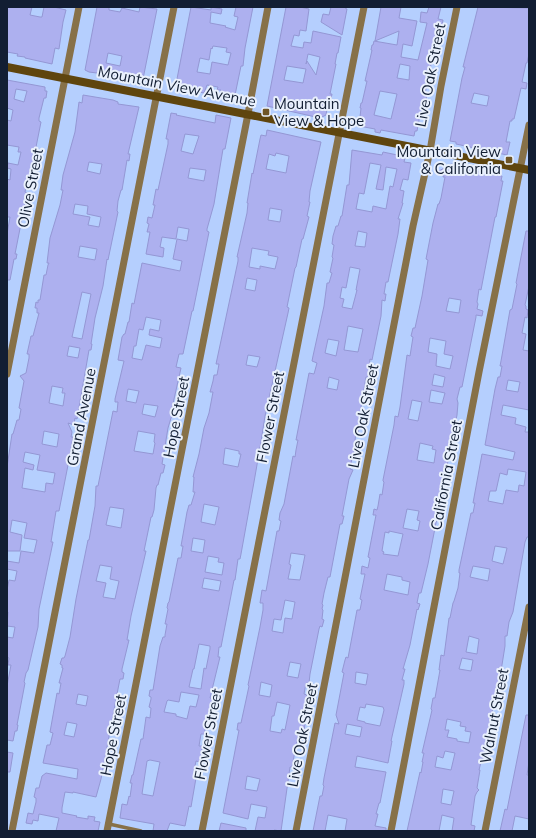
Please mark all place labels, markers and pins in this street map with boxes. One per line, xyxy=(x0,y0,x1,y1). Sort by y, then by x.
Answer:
place label: Mountain View & Hope xyxy=(274,94,364,130)
marker: Mountain View & Hope xyxy=(261,107,271,117)
place label: Mountain View & California xyxy=(396,142,501,178)
marker: Mountain View & California xyxy=(504,155,514,165)

